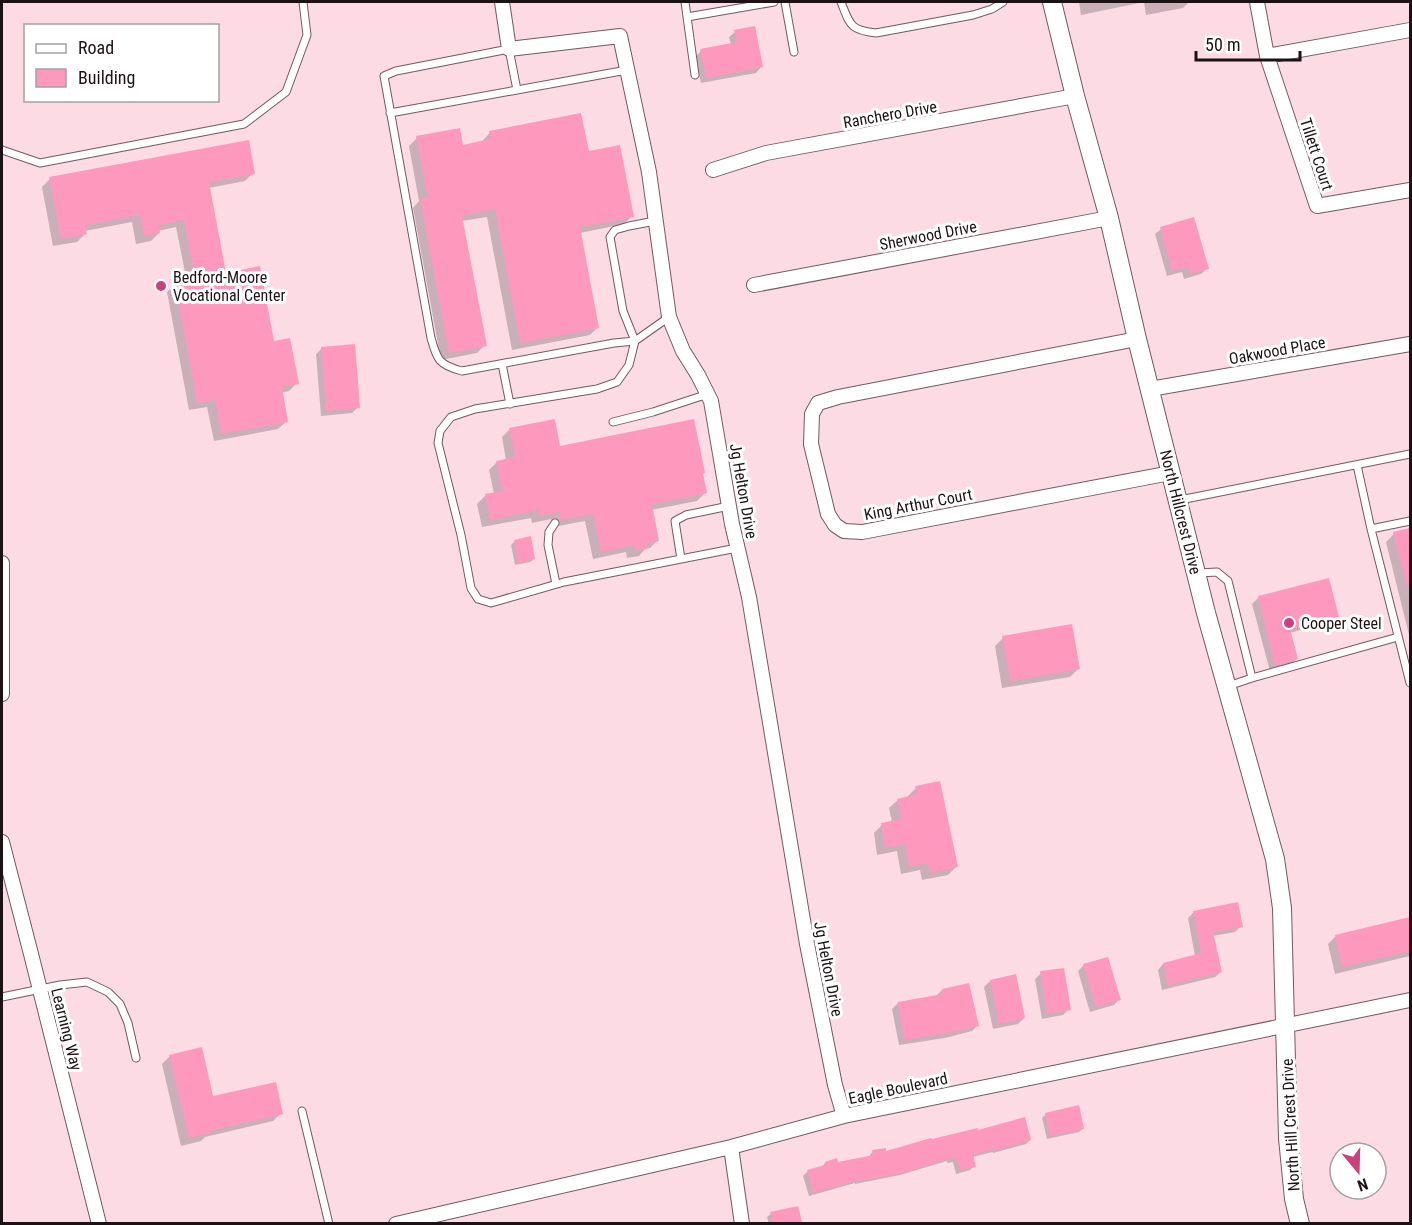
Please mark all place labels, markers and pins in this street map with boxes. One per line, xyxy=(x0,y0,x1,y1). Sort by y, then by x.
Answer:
place label: Bedford-Moore Vocational Center xyxy=(173,268,285,305)
marker: Bedford-Moore Vocational Center xyxy=(154,279,168,293)
place label: Cooper Steel xyxy=(1301,614,1382,633)
marker: Cooper Steel xyxy=(1282,616,1296,630)

